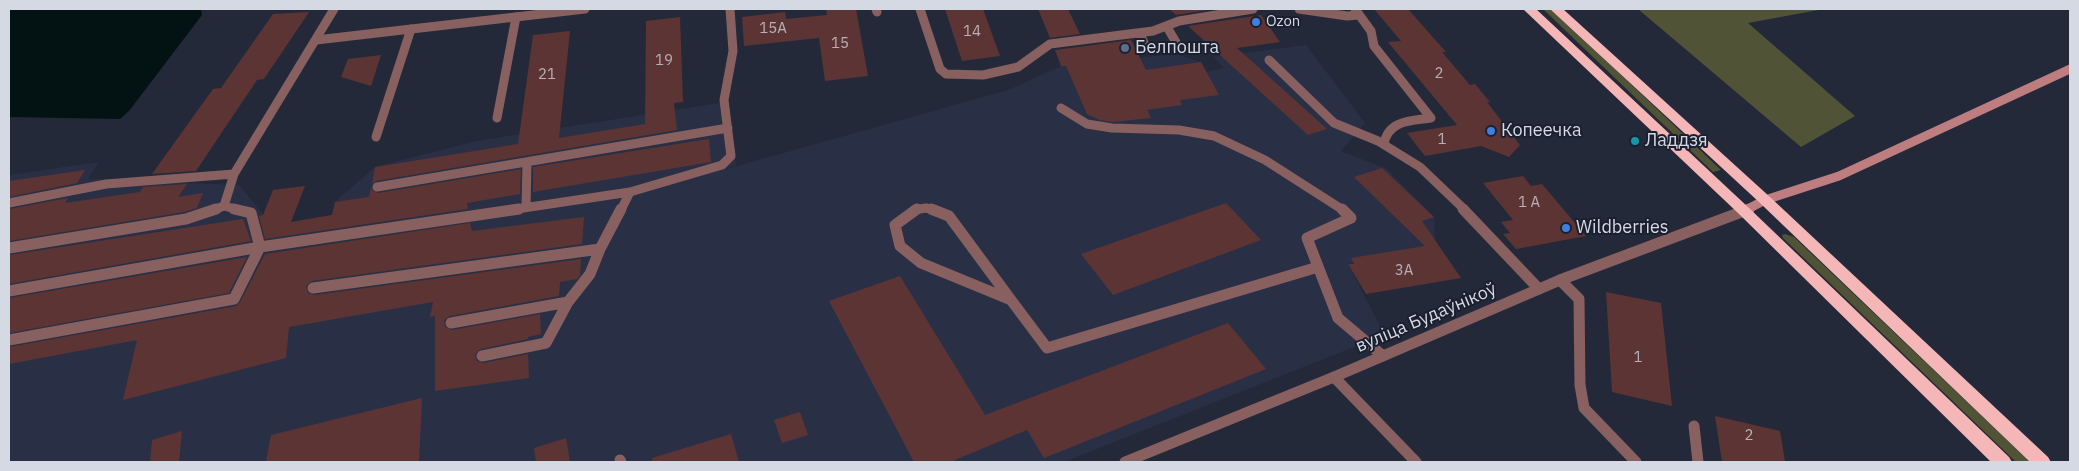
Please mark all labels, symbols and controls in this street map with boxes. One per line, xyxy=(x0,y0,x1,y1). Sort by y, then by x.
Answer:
place label: Ozon xyxy=(1266,13,1300,31)
marker: Ozon xyxy=(1250,16,1262,28)
house number: 15А xyxy=(759,20,787,38)
house number: 14 xyxy=(963,23,981,41)
house number: 15 xyxy=(831,35,849,53)
place label: Белпошта xyxy=(1135,37,1219,59)
marker: Белпошта xyxy=(1119,42,1131,54)
house number: 19 xyxy=(655,52,673,70)
house number: 2 xyxy=(1435,65,1443,83)
house number: 21 xyxy=(538,66,556,84)
place label: Копеечка xyxy=(1501,120,1582,142)
marker: Копеечка xyxy=(1485,125,1497,137)
place label: Ладдзя xyxy=(1645,130,1708,152)
house number: 1 xyxy=(1438,131,1446,149)
marker: Ладдзя xyxy=(1629,135,1641,147)
house number: 1 А xyxy=(1518,194,1540,212)
place label: Wildberries xyxy=(1576,217,1669,239)
marker: Wildberries xyxy=(1560,222,1572,234)
house number: 3А xyxy=(1395,262,1413,280)
street label: вуліца Будаўнікоў xyxy=(1352,279,1500,357)
house number: 1 xyxy=(1634,349,1642,367)
house number: 2 xyxy=(1745,427,1753,445)

